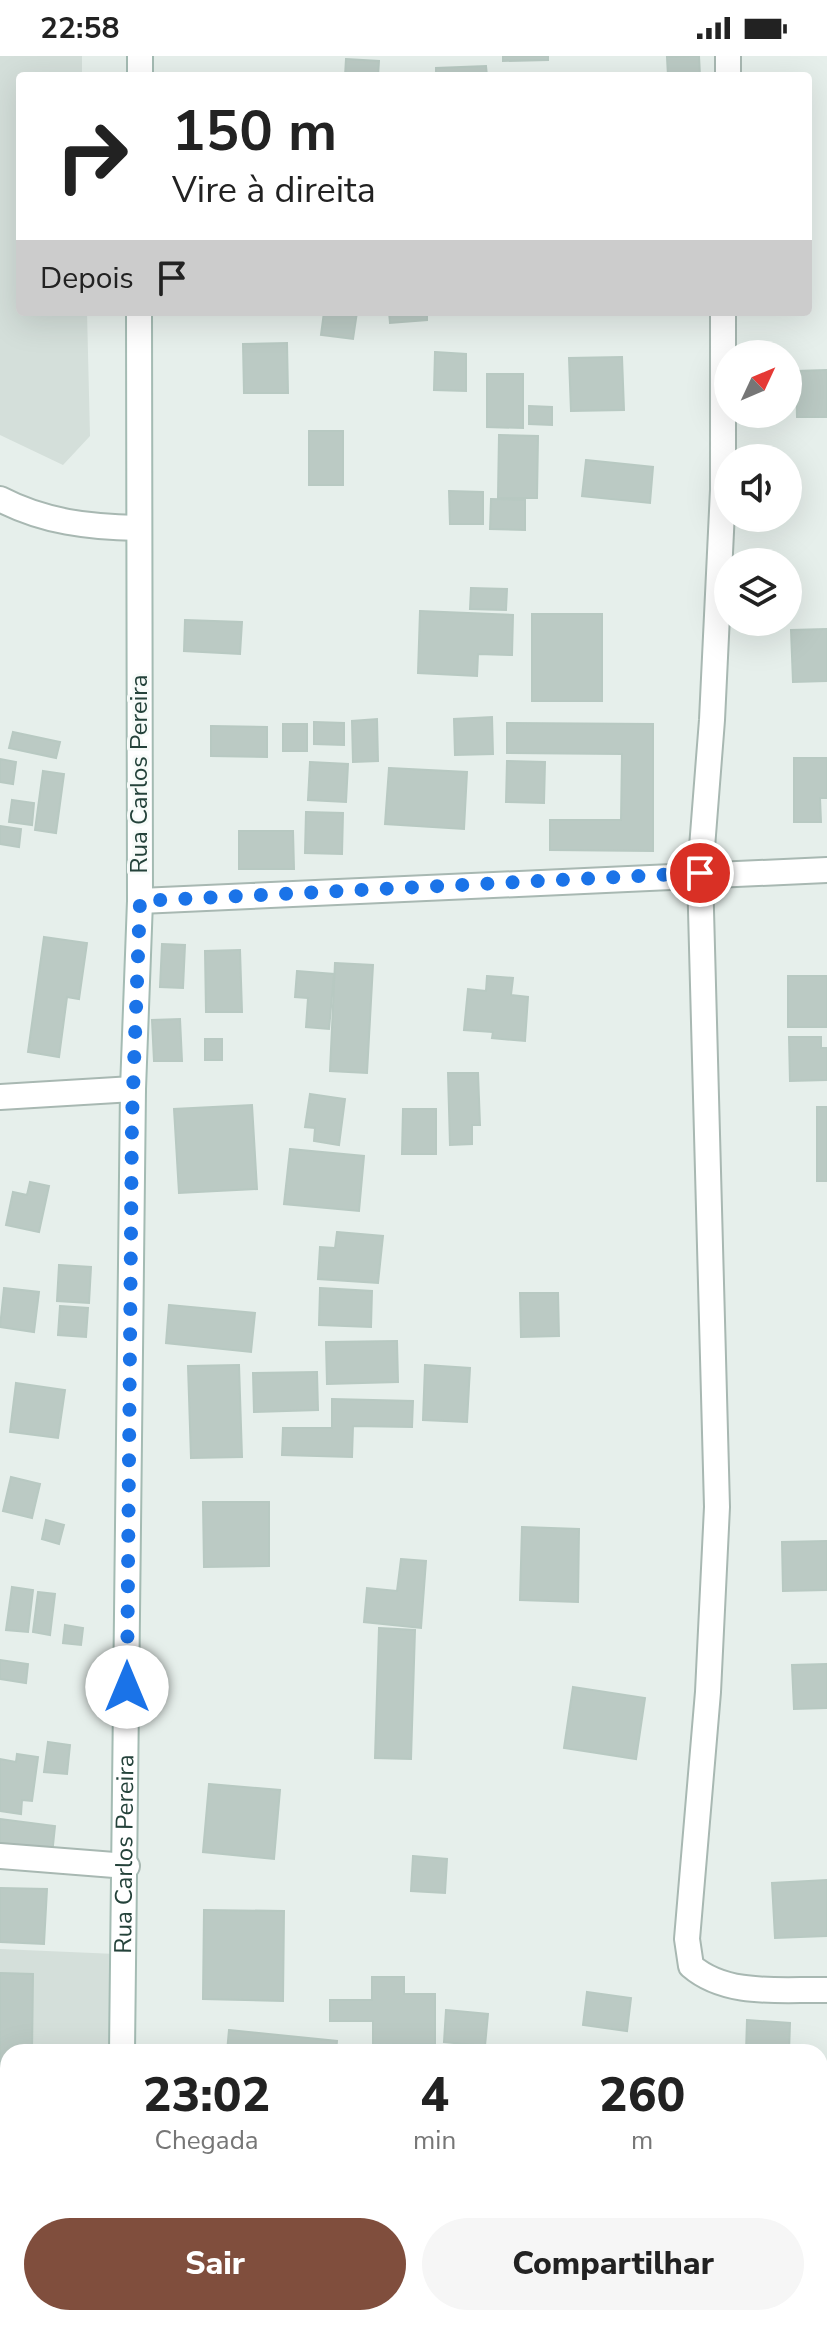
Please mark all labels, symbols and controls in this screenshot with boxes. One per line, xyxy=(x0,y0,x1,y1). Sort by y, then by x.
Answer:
text: 22:58 xyxy=(40,8,119,49)
text: 150 m xyxy=(172,93,337,170)
icon: right xyxy=(40,104,144,208)
text: Vire à direita xyxy=(172,166,376,215)
icon: arrive xyxy=(150,256,194,300)
text: Depois xyxy=(40,258,134,299)
north arrow xyxy=(714,340,802,428)
map controls xyxy=(714,340,802,636)
button: sound xyxy=(714,444,802,532)
button: layers xyxy=(714,548,802,636)
street label: Rua Carlos Pereira xyxy=(123,675,155,873)
pin xyxy=(666,839,734,907)
icon: arrive xyxy=(678,851,722,895)
position arrow xyxy=(85,1645,169,1729)
street label: Rua Carlos Pereira xyxy=(107,1754,141,1954)
text: 23:02 xyxy=(143,2062,270,2128)
text: 4 xyxy=(420,2062,449,2128)
text: 260 xyxy=(599,2062,685,2128)
text: Chegada xyxy=(155,2123,259,2158)
text: min xyxy=(413,2123,456,2158)
text: m xyxy=(631,2123,653,2158)
button: Sair xyxy=(24,2218,406,2310)
button: Compartilhar xyxy=(422,2218,804,2310)

